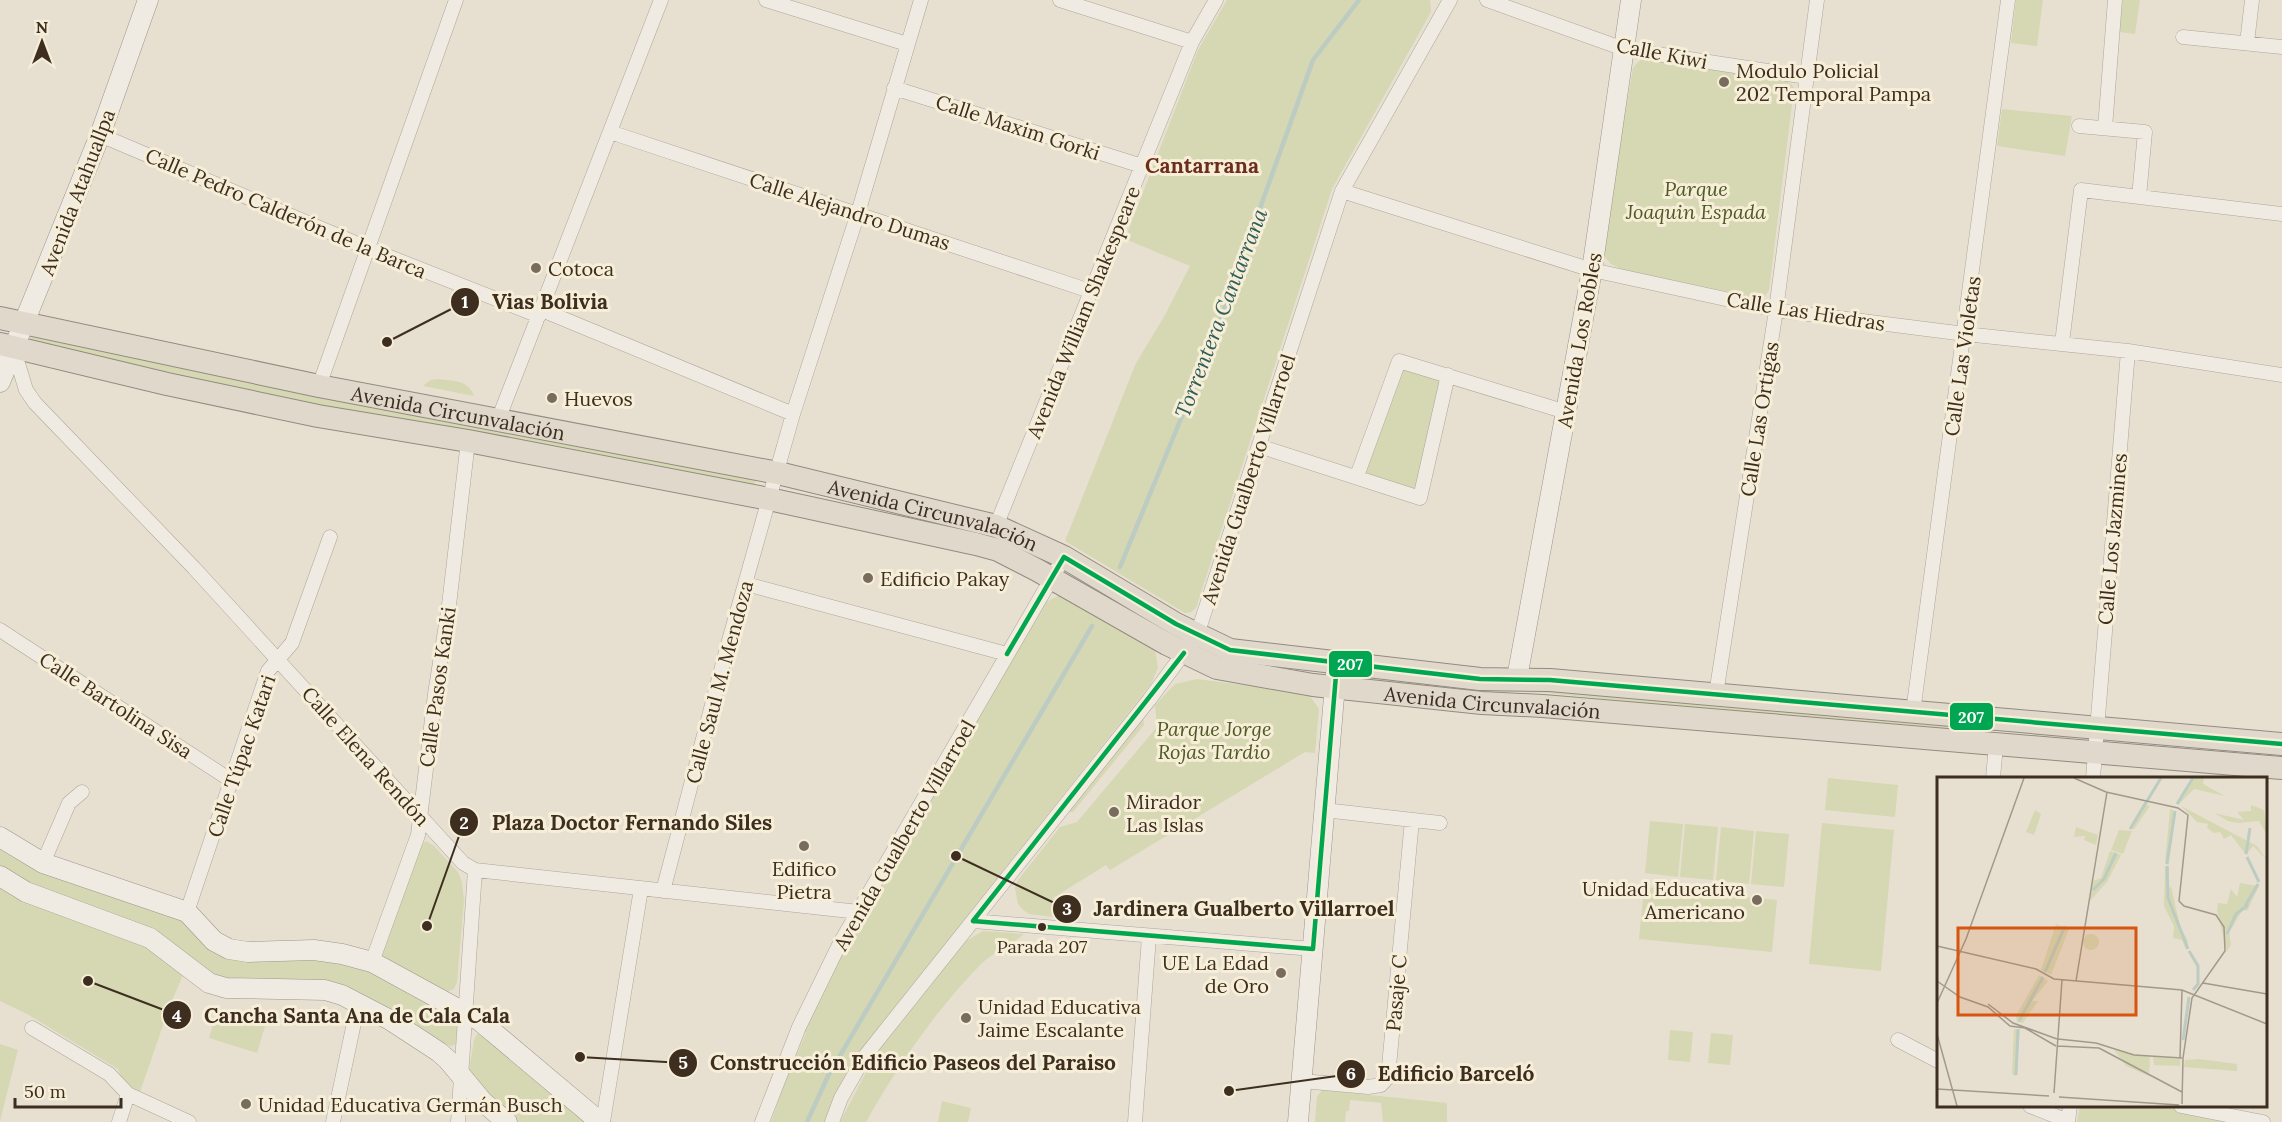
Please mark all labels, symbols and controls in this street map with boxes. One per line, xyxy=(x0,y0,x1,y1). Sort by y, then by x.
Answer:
north arrow xyxy=(12,12,72,72)
text: N xyxy=(36,17,48,37)
street label: Calle Kiwi xyxy=(1614,32,1710,74)
place label: Modulo Policial 202 Temporal Pampa xyxy=(1736,58,1931,106)
marker: Modulo Policial 202 Temporal Pampa xyxy=(1717,75,1731,89)
street label: Calle Maxim Gorki xyxy=(933,89,1103,165)
street label: Avenida Atahuallpa xyxy=(33,105,120,280)
street label: Calle Pedro Calderón de la Barca xyxy=(142,142,430,284)
district label: Cantarrana xyxy=(1145,152,1259,179)
street label: Calle Alejandro Dumas xyxy=(747,167,953,255)
park label: Parque Joaquin Espada xyxy=(1625,176,1766,224)
street label: Avenida William Shakespeare xyxy=(1020,182,1145,443)
water label: Torrentera Cantarrana xyxy=(1169,204,1273,421)
street label: Avenida Los Robles xyxy=(1551,251,1607,430)
place label: Cotoca xyxy=(548,256,614,281)
marker: Cotoca xyxy=(529,261,543,275)
street label: Calle Las Violetas xyxy=(1938,274,1986,438)
callout: Vias Bolivia xyxy=(450,282,620,321)
street label: Calle Las Hiedras xyxy=(1725,286,1887,336)
text: Vias Bolivia xyxy=(492,288,608,315)
text: 1 xyxy=(461,290,469,313)
street label: Calle Las Ortigas xyxy=(1734,340,1784,498)
street label: Avenida Gualberto Villarroel xyxy=(1195,351,1300,608)
street label: Avenida Circunvalación xyxy=(348,380,567,445)
place label: Huevos xyxy=(564,386,633,411)
marker: Huevos xyxy=(545,391,559,405)
street label: Calle Los Jazmines xyxy=(2092,452,2132,626)
street label: Avenida Circunvalación xyxy=(825,473,1042,556)
place label: Edificio Pakay xyxy=(880,566,1010,591)
marker: Edificio Pakay xyxy=(861,571,875,585)
street label: Calle Saul M. Mendoza xyxy=(680,578,758,786)
street label: Calle Pasos Kanki xyxy=(413,605,461,769)
street label: Calle Bartolina Sisa xyxy=(35,646,197,764)
line badge: 207 xyxy=(1328,650,1373,678)
text: 207 xyxy=(1337,654,1364,674)
street label: Calle Túpac Katari xyxy=(201,672,281,840)
street label: Avenida Circunvalación xyxy=(1382,680,1602,723)
street label: Calle Elena Rendón xyxy=(297,681,435,831)
line badge: 207 xyxy=(1949,702,1994,731)
text: 207 xyxy=(1958,707,1985,727)
street label: Avenida Gualberto Villarroel xyxy=(827,715,980,956)
park label: Parque Jorge Rojas Tardio xyxy=(1156,716,1272,764)
inset map xyxy=(1937,777,2267,1107)
place label: Mirador Las Islas xyxy=(1126,789,1204,837)
callout: Plaza Doctor Fernando Siles xyxy=(449,803,784,842)
marker: Mirador Las Islas xyxy=(1107,805,1121,819)
text: Plaza Doctor Fernando Siles xyxy=(492,809,772,836)
text: 2 xyxy=(459,811,469,834)
marker: Edifico Pietra xyxy=(797,839,811,853)
place label: Edifico Pietra xyxy=(772,856,836,904)
place label: Unidad Educativa Americano xyxy=(1582,876,1745,924)
callout: Jardinera Gualberto Villarroel xyxy=(1052,889,1407,928)
marker: Unidad Educativa Americano xyxy=(1750,893,1764,907)
text: Jardinera Gualberto Villarroel xyxy=(1093,895,1395,922)
text: 3 xyxy=(1062,897,1072,920)
marker: Parada 207 xyxy=(1036,921,1048,933)
place label: Parada 207 xyxy=(997,935,1087,958)
place label: UE La Edad de Oro xyxy=(1162,950,1269,998)
street label: Pasaje C xyxy=(1380,953,1412,1033)
marker: UE La Edad de Oro xyxy=(1274,966,1288,980)
place label: Unidad Educativa Jaime Escalante xyxy=(977,994,1141,1042)
callout: Cancha Santa Ana de Cala Cala xyxy=(162,996,522,1035)
text: Cancha Santa Ana de Cala Cala xyxy=(204,1002,510,1029)
text: 4 xyxy=(172,1004,182,1027)
marker: Unidad Educativa Jaime Escalante xyxy=(959,1011,973,1025)
callout: Construcción Edificio Paseos del Paraiso xyxy=(668,1043,1128,1082)
text: Construcción Edificio Paseos del Paraiso xyxy=(710,1049,1116,1076)
text: 5 xyxy=(678,1051,688,1074)
callout: Edificio Barceló xyxy=(1336,1054,1547,1093)
text: Edificio Barceló xyxy=(1378,1060,1535,1087)
text: 6 xyxy=(1346,1062,1356,1085)
scale bar xyxy=(15,1071,122,1109)
text: 50 m xyxy=(24,1080,66,1103)
place label: Unidad Educativa Germán Busch xyxy=(258,1092,563,1117)
marker: Unidad Educativa Germán Busch xyxy=(239,1097,253,1111)

